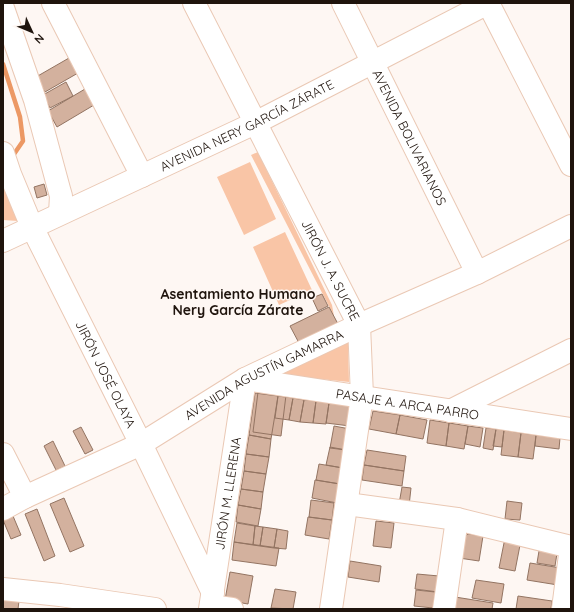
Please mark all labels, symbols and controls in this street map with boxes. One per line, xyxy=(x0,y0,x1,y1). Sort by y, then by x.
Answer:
north arrow xyxy=(12,12,52,52)
text: N xyxy=(31,31,47,47)
street label: AVENIDA BOLIVARIANOS xyxy=(369,67,450,208)
street label: AVENIDA NERY GARCÍA ZÁRATE xyxy=(157,76,337,174)
street label: JIRÓN J. A. SUCRE xyxy=(298,217,363,323)
district label: Asentamiento Humano Nery García Zárate xyxy=(160,285,316,319)
street label: JIRÓN JOSÉ OLAYA xyxy=(72,318,140,431)
street label: AVENIDA AGUSTÍN GAMARRA xyxy=(181,325,346,423)
street label: PASAJE A. ARCA PARRO xyxy=(335,385,480,423)
street label: JIRÓN M. LLERENA xyxy=(211,435,244,551)

